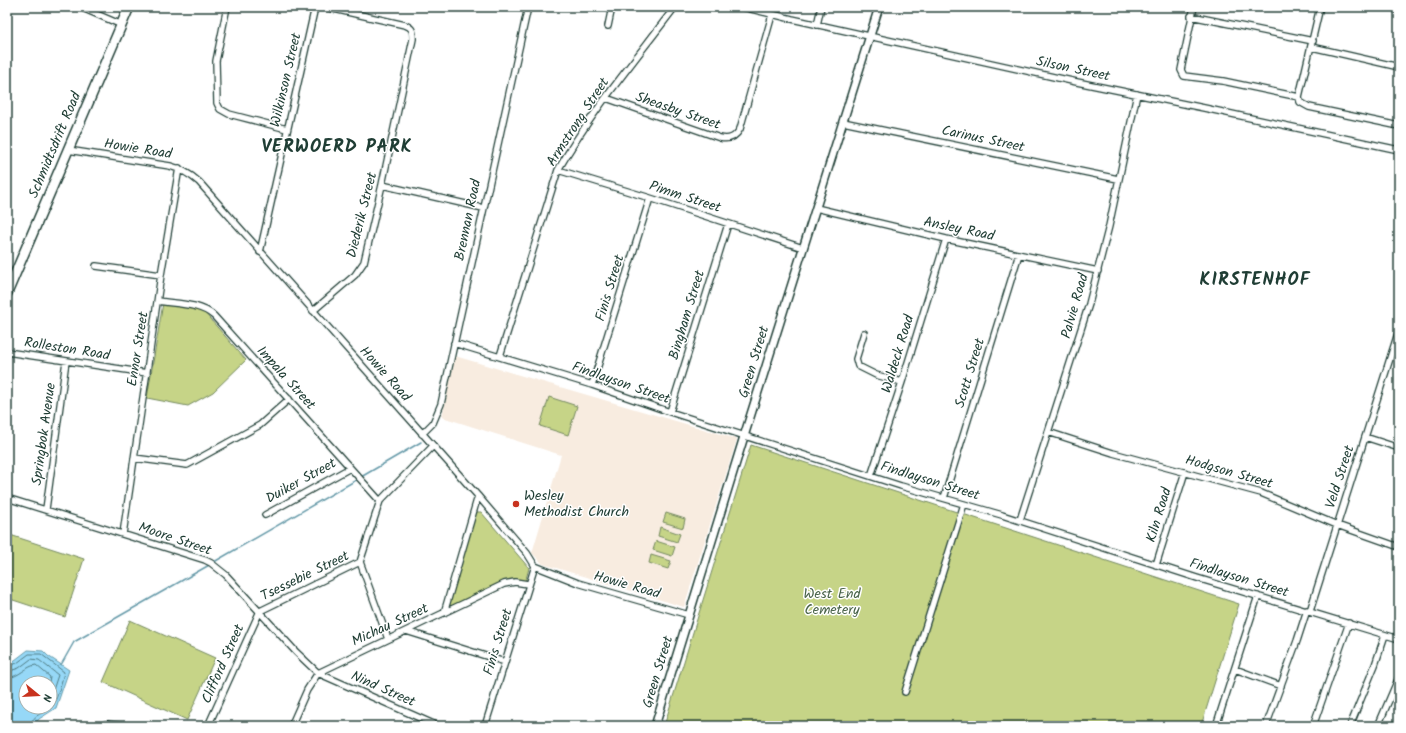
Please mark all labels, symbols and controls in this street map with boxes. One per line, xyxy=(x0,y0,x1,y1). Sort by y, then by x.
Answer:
street label: Wilkinson Street xyxy=(264,30,308,129)
street label: Silson Street xyxy=(1034,50,1113,88)
street label: Armstrong Street xyxy=(541,73,615,171)
street label: Sheasby Street xyxy=(632,86,724,136)
street label: Schmidtsdrift Road xyxy=(23,88,88,201)
street label: Carinus Street xyxy=(940,119,1027,159)
street label: Howie Road xyxy=(102,133,175,165)
district label: VERWOERD PARK xyxy=(261,133,413,162)
street label: Diederik Street xyxy=(341,169,383,260)
street label: Pimm Street xyxy=(646,175,724,219)
street label: Brennan Road xyxy=(449,176,488,263)
street label: Ansley Road xyxy=(922,211,997,247)
street label: Finis Street xyxy=(589,251,631,324)
district label: KIRSTENHOF xyxy=(1200,266,1311,295)
street label: Bingham Street xyxy=(663,267,711,363)
street label: Palvie Road xyxy=(1055,270,1095,341)
street label: Ennor Street xyxy=(121,310,155,388)
street label: Waldeck Road xyxy=(876,311,921,396)
street label: Green Street xyxy=(733,323,776,401)
street label: Rolleston Road xyxy=(23,331,112,367)
street label: Scott Street xyxy=(949,335,991,411)
street label: Impala Street xyxy=(251,341,321,415)
street label: Howie Road xyxy=(354,341,417,408)
street label: Findlayson Street xyxy=(569,356,674,410)
street label: Springbok Avenue xyxy=(26,381,62,487)
street label: Veld Street xyxy=(1319,442,1361,511)
street label: Hodgson Street xyxy=(1183,449,1276,495)
street label: Duiker Street xyxy=(262,452,341,509)
street label: Findlayson Street xyxy=(878,455,983,507)
street label: Kiln Road xyxy=(1140,484,1178,545)
place label: Wesley Methodist Church xyxy=(524,485,629,523)
marker: Wesley Methodist Church xyxy=(511,499,521,509)
street label: Moore Street xyxy=(136,516,215,562)
street label: Tsessebie Street xyxy=(257,545,354,607)
street label: Findlayson Street xyxy=(1187,552,1292,604)
street label: Howie Road xyxy=(591,565,664,605)
park label: West End Cemetery xyxy=(804,583,861,621)
street label: Michau Street xyxy=(348,597,433,652)
street label: Finis Street xyxy=(477,605,519,678)
street label: Clifford Street xyxy=(196,620,251,707)
street label: Green Street xyxy=(637,633,680,711)
street label: Nind Street xyxy=(347,665,419,713)
north arrow xyxy=(18,675,58,715)
text: N xyxy=(37,692,56,704)

